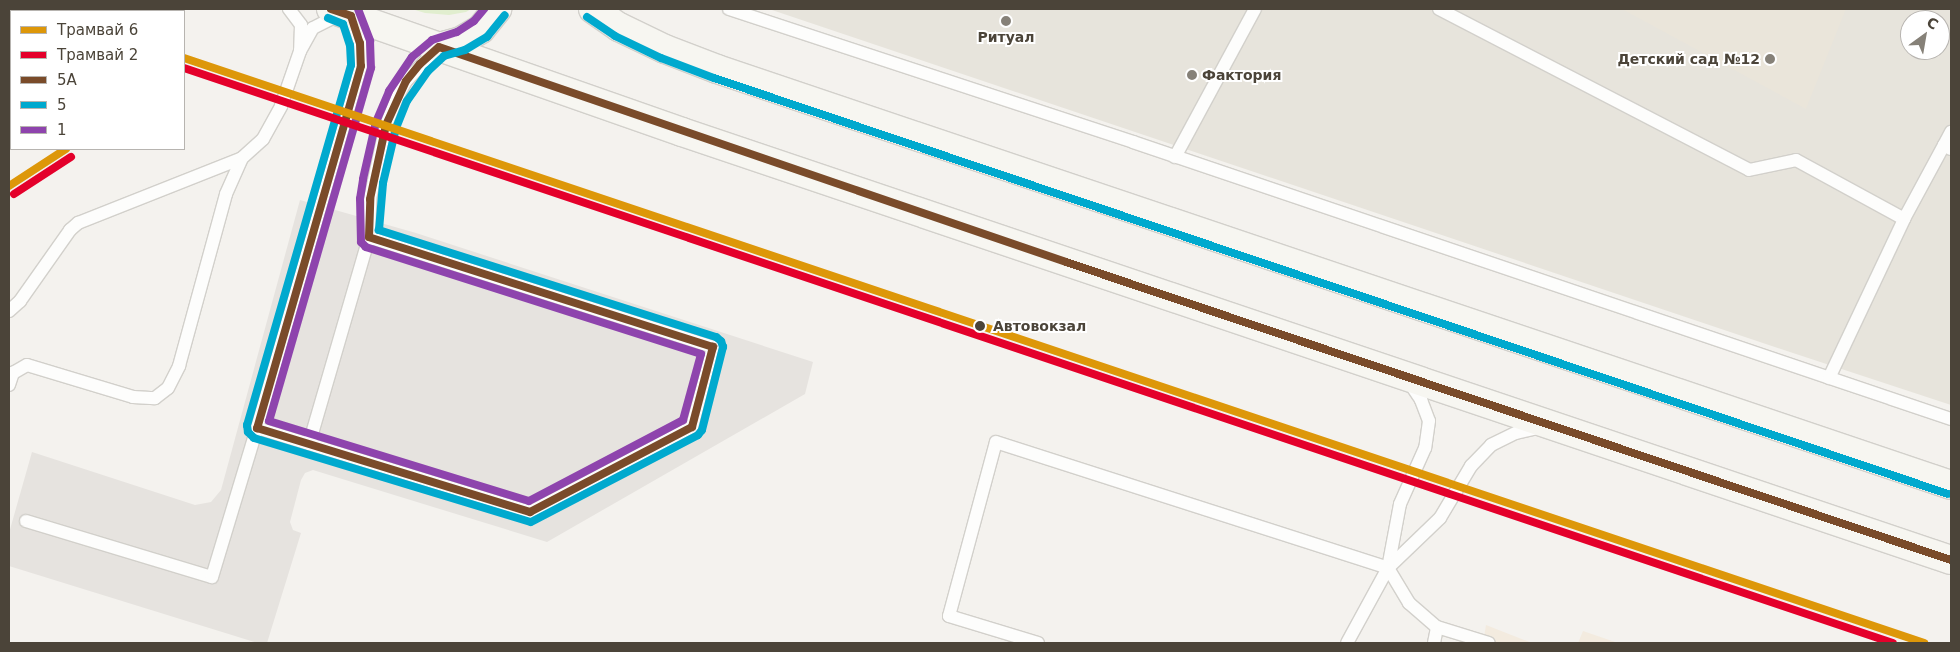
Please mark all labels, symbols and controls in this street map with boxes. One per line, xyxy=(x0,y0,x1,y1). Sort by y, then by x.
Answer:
legend xyxy=(10,10,185,150)
north arrow xyxy=(1900,10,1950,60)
text: С xyxy=(1924,14,1941,33)
marker: Ритуал xyxy=(1000,15,1012,27)
text: Трамвай 6 xyxy=(57,21,138,39)
place label: Ритуал xyxy=(977,29,1035,45)
text: Трамвай 2 xyxy=(57,46,138,64)
place label: Детский сад №12 xyxy=(1617,51,1760,67)
marker: Детский сад №12 xyxy=(1764,53,1776,65)
place label: Фактория xyxy=(1202,67,1281,83)
marker: Фактория xyxy=(1186,69,1198,81)
text: 5А xyxy=(57,71,77,89)
text: 5 xyxy=(57,96,67,114)
text: 1 xyxy=(57,121,67,139)
marker: Автовокзал xyxy=(971,317,989,335)
place label: Автовокзал xyxy=(993,318,1086,334)

